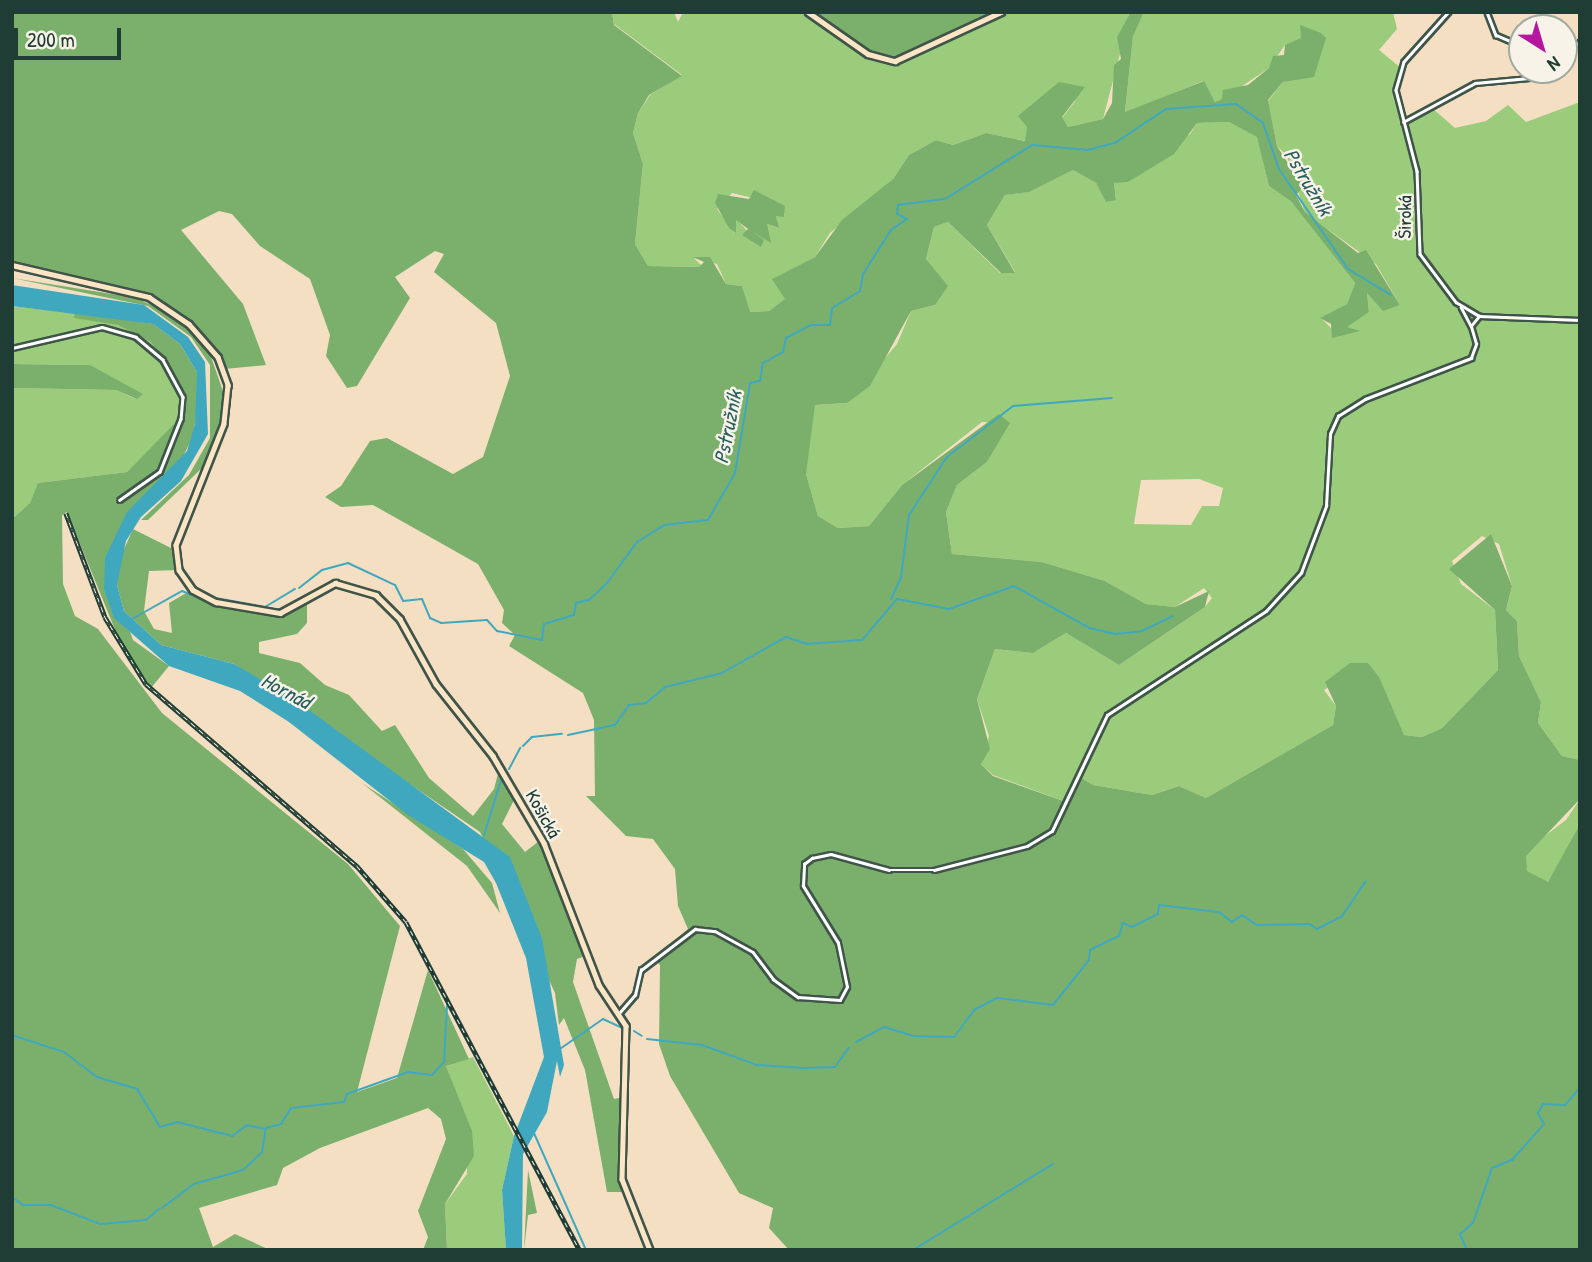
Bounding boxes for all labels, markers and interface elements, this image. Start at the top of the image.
scale bar [18,14,124,58]
north arrow [1508,14,1578,84]
text: 200 m [27,25,75,54]
text: N [1543,51,1566,78]
water label: Pstružník [1278,144,1338,220]
street label: Široká [1393,195,1417,239]
water label: Pstružník [709,388,747,466]
water label: Hornád [257,668,315,714]
street label: Košická [520,786,566,842]

